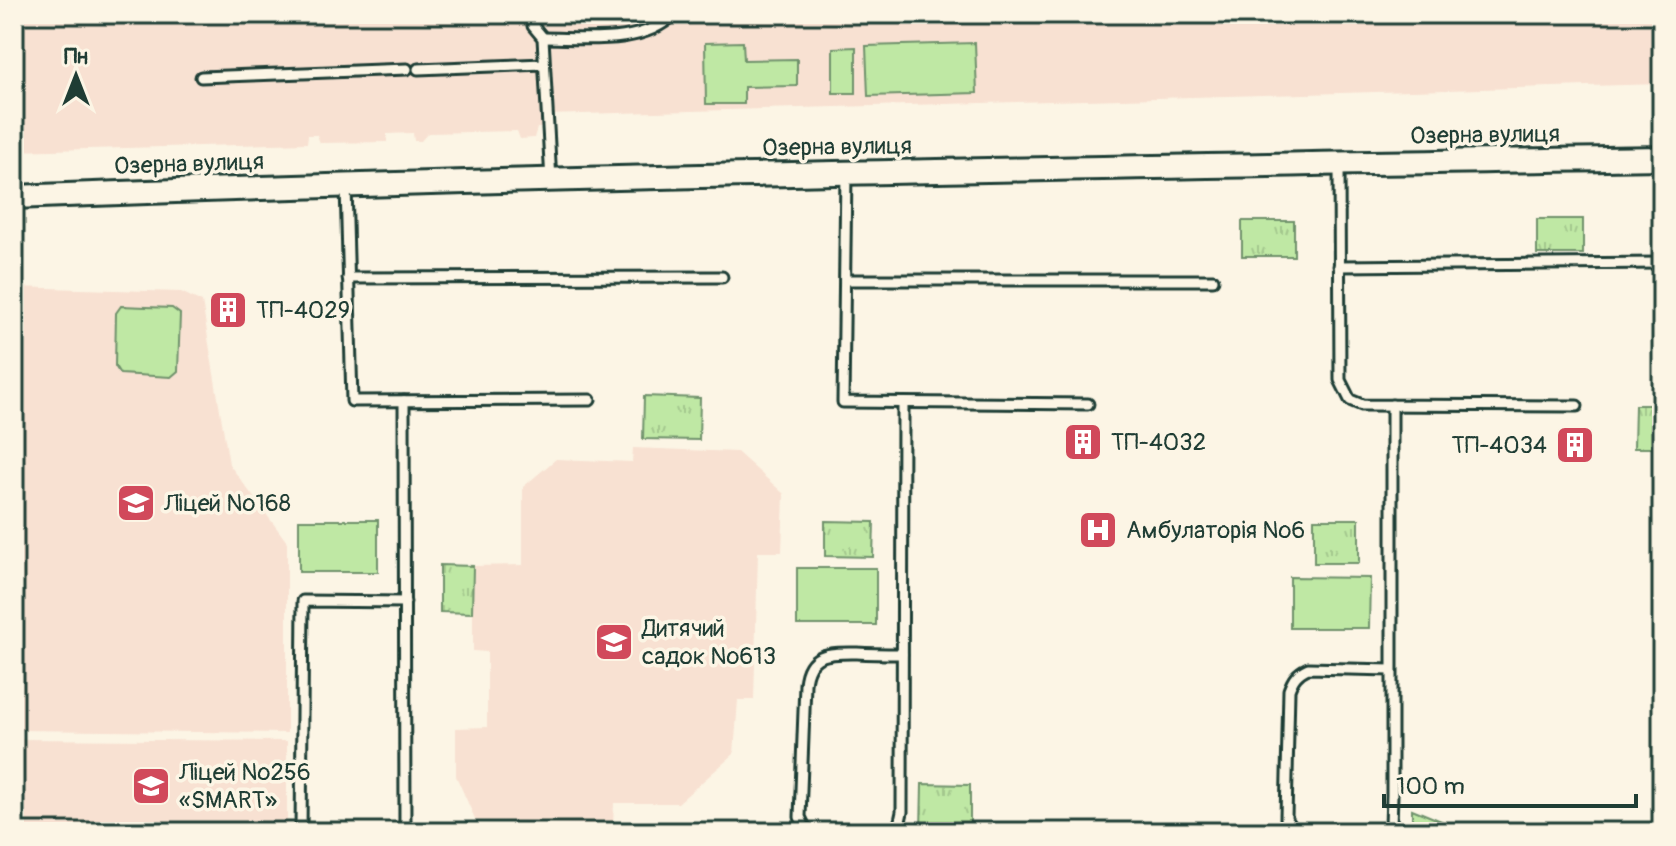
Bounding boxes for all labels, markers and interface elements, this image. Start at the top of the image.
north arrow [36,36,116,116]
text: Пн [64,43,88,71]
street label: Озерна вулиця [1410,119,1560,151]
street label: Озерна вулиця [762,131,912,163]
street label: Озерна вулиця [114,147,264,181]
building icon: ТП-4029 [207,289,249,331]
place label: ТП-4029 [256,296,350,325]
building icon: ТП-4032 [1062,421,1104,463]
building icon: ТП-4034 [1554,424,1596,466]
place label: ТП-4032 [1111,428,1206,457]
place label: ТП-4034 [1451,431,1547,460]
school or university icon: Ліцей №168 [115,482,157,524]
place label: Ліцей №168 [163,489,291,518]
hospital icon: Амбулаторія №6 [1077,509,1119,551]
place label: Амбулаторія №6 [1126,516,1305,545]
place label: Дитячий садок №613 [641,614,776,671]
school or university icon: Дитячий садок №613 [593,621,635,663]
place label: Ліцей №256 «SMART» [178,758,311,815]
scale bar [1384,758,1636,808]
school or university icon: Ліцей №256 «SMART» [130,765,172,807]
text: 100 m [1396,772,1465,801]

